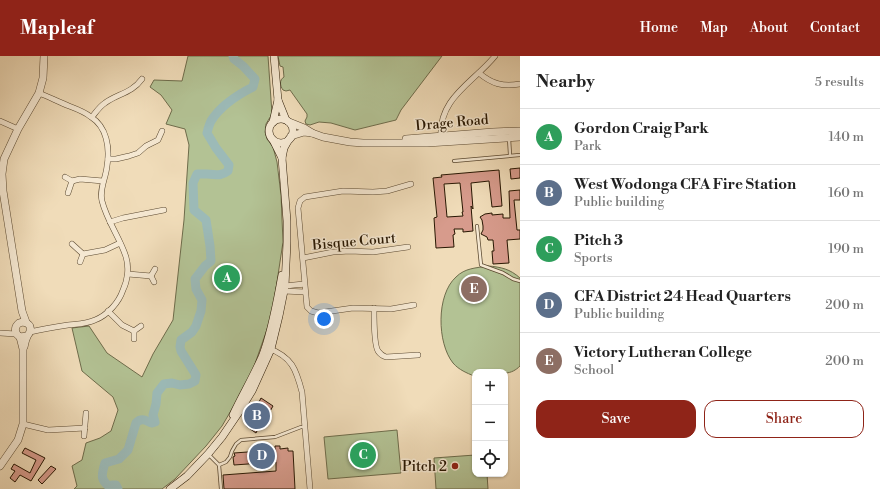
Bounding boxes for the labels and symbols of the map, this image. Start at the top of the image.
street label: Drage Road [415,111,490,135]
street label: Bisque Court [310,229,397,255]
pin: A [214,263,240,293]
pin: E [461,274,487,304]
your location [314,309,334,329]
pin: B [244,401,270,431]
pin: C [350,440,376,470]
pin: D [249,441,275,471]
place label: Pitch 2 [402,458,447,476]
marker: Pitch 2 [450,461,460,471]

